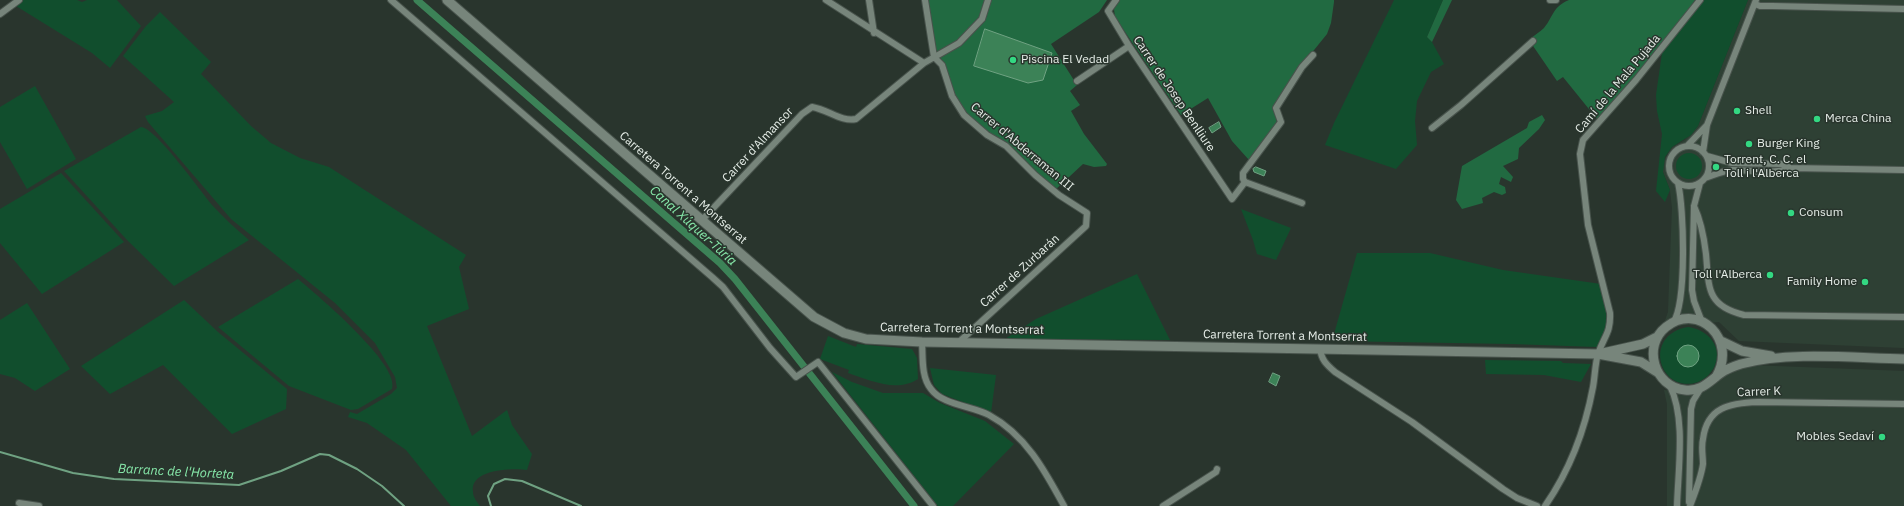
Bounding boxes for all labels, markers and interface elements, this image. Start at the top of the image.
street label: Camí de la Mala Pujada [1572,32,1664,136]
street label: Carrer de Josep Benlliure [1130,33,1218,155]
place label: Piscina El Vedad [1021,53,1109,67]
marker: Piscina El Vedad [1008,55,1018,65]
street label: Carrer d'Abderraman III [968,100,1076,194]
place label: Shell [1745,104,1772,118]
street label: Carrer d'Almansor [720,105,796,185]
marker: Shell [1732,106,1742,116]
place label: Merca China [1825,112,1891,126]
marker: Merca China [1812,114,1822,124]
street label: Carretera Torrent a Montserrat [616,129,750,247]
place label: Burger King [1757,137,1820,151]
marker: Burger King [1744,139,1754,149]
place label: Torrent, C. C. el Toll i l'Alberca [1724,153,1806,181]
marker: Torrent, C. C. el Toll i l'Alberca [1711,162,1721,172]
water label: Canal Xúquer-Túria [646,183,740,269]
place label: Consum [1799,206,1843,220]
marker: Consum [1786,208,1796,218]
street label: Carrer de Zurbarán [977,232,1063,310]
place label: Toll l'Alberca [1693,268,1762,282]
marker: Toll l'Alberca [1765,270,1775,280]
place label: Family Home [1787,275,1857,289]
marker: Family Home [1860,277,1870,287]
street label: Carretera Torrent a Montserrat [880,320,1044,338]
street label: Carretera Torrent a Montserrat [1203,327,1367,345]
street label: Carrer K [1737,384,1781,400]
place label: Mobles Sedaví [1796,430,1874,444]
marker: Mobles Sedaví [1877,432,1887,442]
water label: Barranc de l'Horteta [118,461,234,483]

